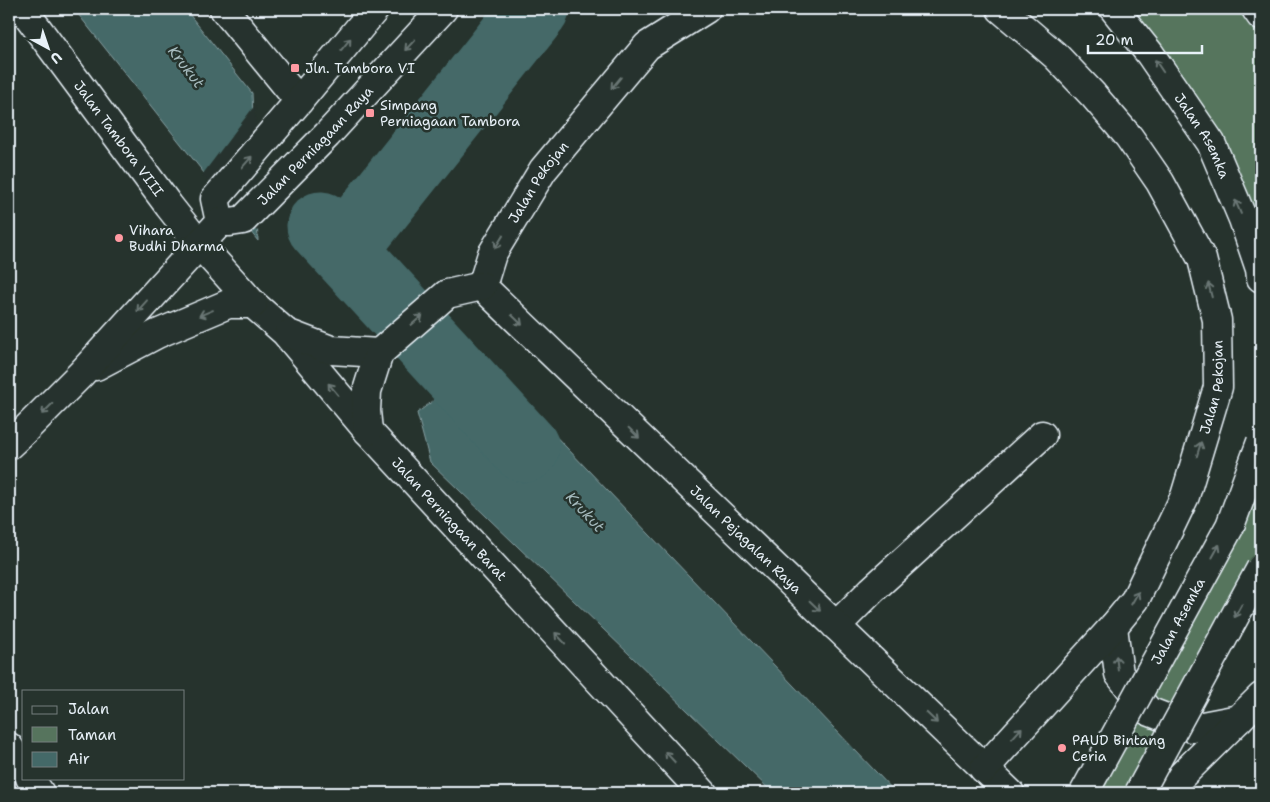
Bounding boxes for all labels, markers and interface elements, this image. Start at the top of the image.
north arrow [22,22,72,72]
scale bar [1088,22,1201,54]
text: 20 m [1095,30,1134,50]
one-way arrow [341,38,352,51]
one-way arrow [404,38,416,51]
water label: Krukut [163,42,209,92]
text: U [47,48,66,68]
place label: Jln. Tambora VI [305,59,415,77]
one-way arrow [1154,59,1164,73]
marker: Jln. Tambora VI [289,62,301,74]
one-way arrow [610,76,621,89]
street label: Jalan Tambora VIII [70,77,168,200]
street label: Jalan Perniagaan Raya [254,82,377,209]
street label: Jalan Asemka [1170,90,1234,181]
place label: Simpang Perniagaan Tambora [380,96,520,130]
marker: Simpang Perniagaan Tambora [364,107,376,119]
street label: Jalan Pekojan [504,137,573,226]
one-way arrow [241,155,252,168]
one-way arrow [1232,200,1242,215]
place label: Vihara Budhi Dharma [129,221,225,255]
marker: Vihara Budhi Dharma [113,232,125,244]
one-way arrow [494,235,504,249]
one-way arrow [1205,283,1214,299]
one-way arrow [137,300,148,313]
one-way arrow [199,308,214,318]
one-way arrow [411,314,424,325]
one-way arrow [511,314,523,326]
street label: Jalan Pekojan [1195,340,1227,436]
one-way arrow [327,383,338,396]
one-way arrow [41,402,53,414]
one-way arrow [628,426,640,439]
one-way arrow [1195,441,1205,457]
street label: Jalan Perniagaan Barat [388,454,511,584]
street label: Jalan Pejagalan Raya [686,482,806,598]
water label: Krukut [561,488,609,537]
one-way arrow [1212,544,1222,559]
street label: Jalan Asemka [1147,574,1209,668]
one-way arrow [1131,591,1141,605]
one-way arrow [808,599,820,611]
one-way arrow [1233,603,1242,618]
one-way arrow [554,632,566,645]
one-way arrow [1112,655,1122,671]
legend [22,690,185,780]
text: Jalan [68,699,109,719]
one-way arrow [925,712,938,724]
text: Taman [68,725,116,745]
one-way arrow [1011,727,1023,739]
place label: PAUD Bintang Ceria [1072,731,1165,765]
marker: PAUD Bintang Ceria [1056,742,1068,754]
text: Air [68,749,90,769]
one-way arrow [664,751,676,764]

